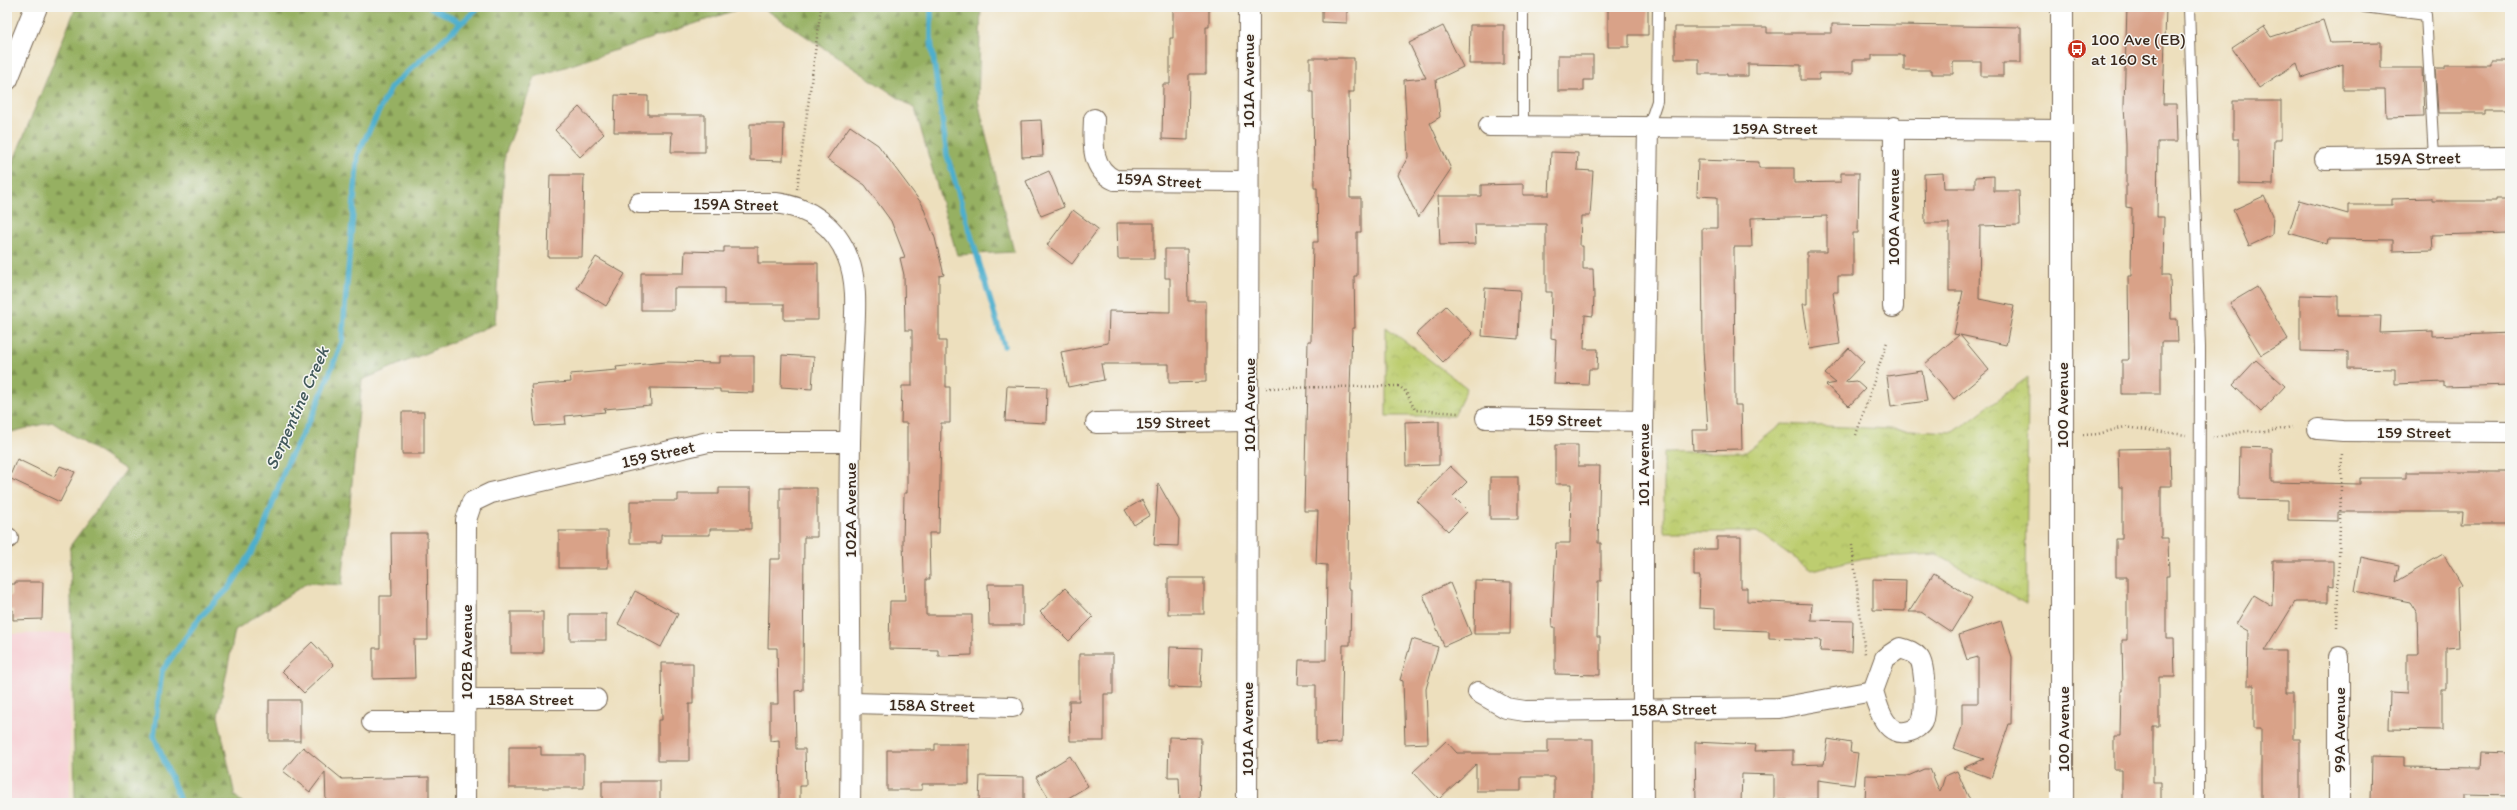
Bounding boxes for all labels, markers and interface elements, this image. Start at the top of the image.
place label: 100 Ave (EB) at 160 St [2091,29,2186,69]
street label: 101A Avenue [1238,34,1258,128]
bus stop icon: 100 Ave (EB) at 160 St [2066,38,2088,60]
street label: 159A Street [1732,118,1818,138]
street label: 159A Street [2375,147,2461,169]
street label: 159A Street [1116,168,1202,192]
street label: 100A Avenue [1883,169,1903,265]
street label: 159A Street [693,193,779,215]
water label: Serpentine Creek [260,342,335,473]
street label: 101A Avenue [1239,358,1259,452]
street label: 100 Avenue [2052,362,2072,448]
street label: 159 Street [1528,409,1602,431]
street label: 159 Street [1136,411,1210,433]
street label: 159 Street [2377,422,2451,442]
street label: 101 Avenue [1633,423,1653,507]
street label: 159 Street [619,436,697,472]
street label: 102A Avenue [840,462,860,558]
street label: 102B Avenue [456,604,476,700]
street label: 101A Avenue [1237,682,1257,776]
street label: 100 Avenue [2053,686,2073,772]
street label: 99A Avenue [2329,687,2349,773]
street label: 158A Street [488,689,574,709]
street label: 158A Street [889,694,975,716]
street label: 158A Street [1631,698,1717,720]

